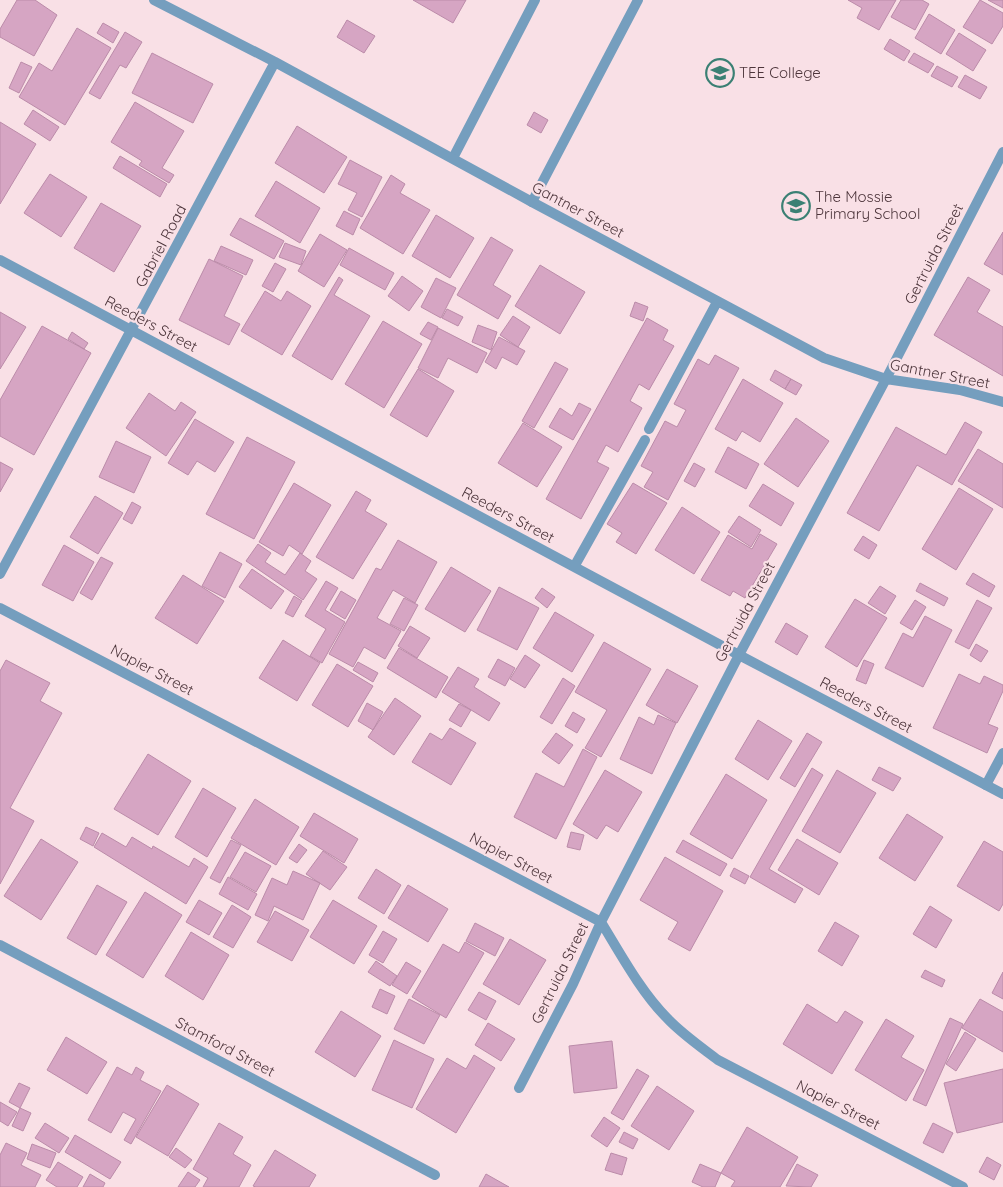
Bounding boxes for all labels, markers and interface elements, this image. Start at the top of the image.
school or university icon: TEE College [705,58,735,88]
place label: TEE College [739,63,821,82]
street label: Gantner Street [529,177,628,242]
place label: The Mossie Primary School [815,187,920,223]
school or university icon: The Mossie Primary School [781,191,811,221]
street label: Gertruida Street [900,200,967,307]
street label: Gabriel Road [131,201,190,290]
street label: Reeders Street [102,291,201,356]
street label: Gantner Street [888,355,992,393]
street label: Reeders Street [459,482,558,547]
street label: Gertruida Street [710,558,779,665]
street label: Napier Street [107,640,197,699]
street label: Reeders Street [817,672,916,737]
street label: Napier Street [466,828,556,887]
street label: Gertruida Street [527,919,592,1027]
street label: Stamford Street [172,1012,278,1081]
street label: Napier Street [793,1075,883,1134]

